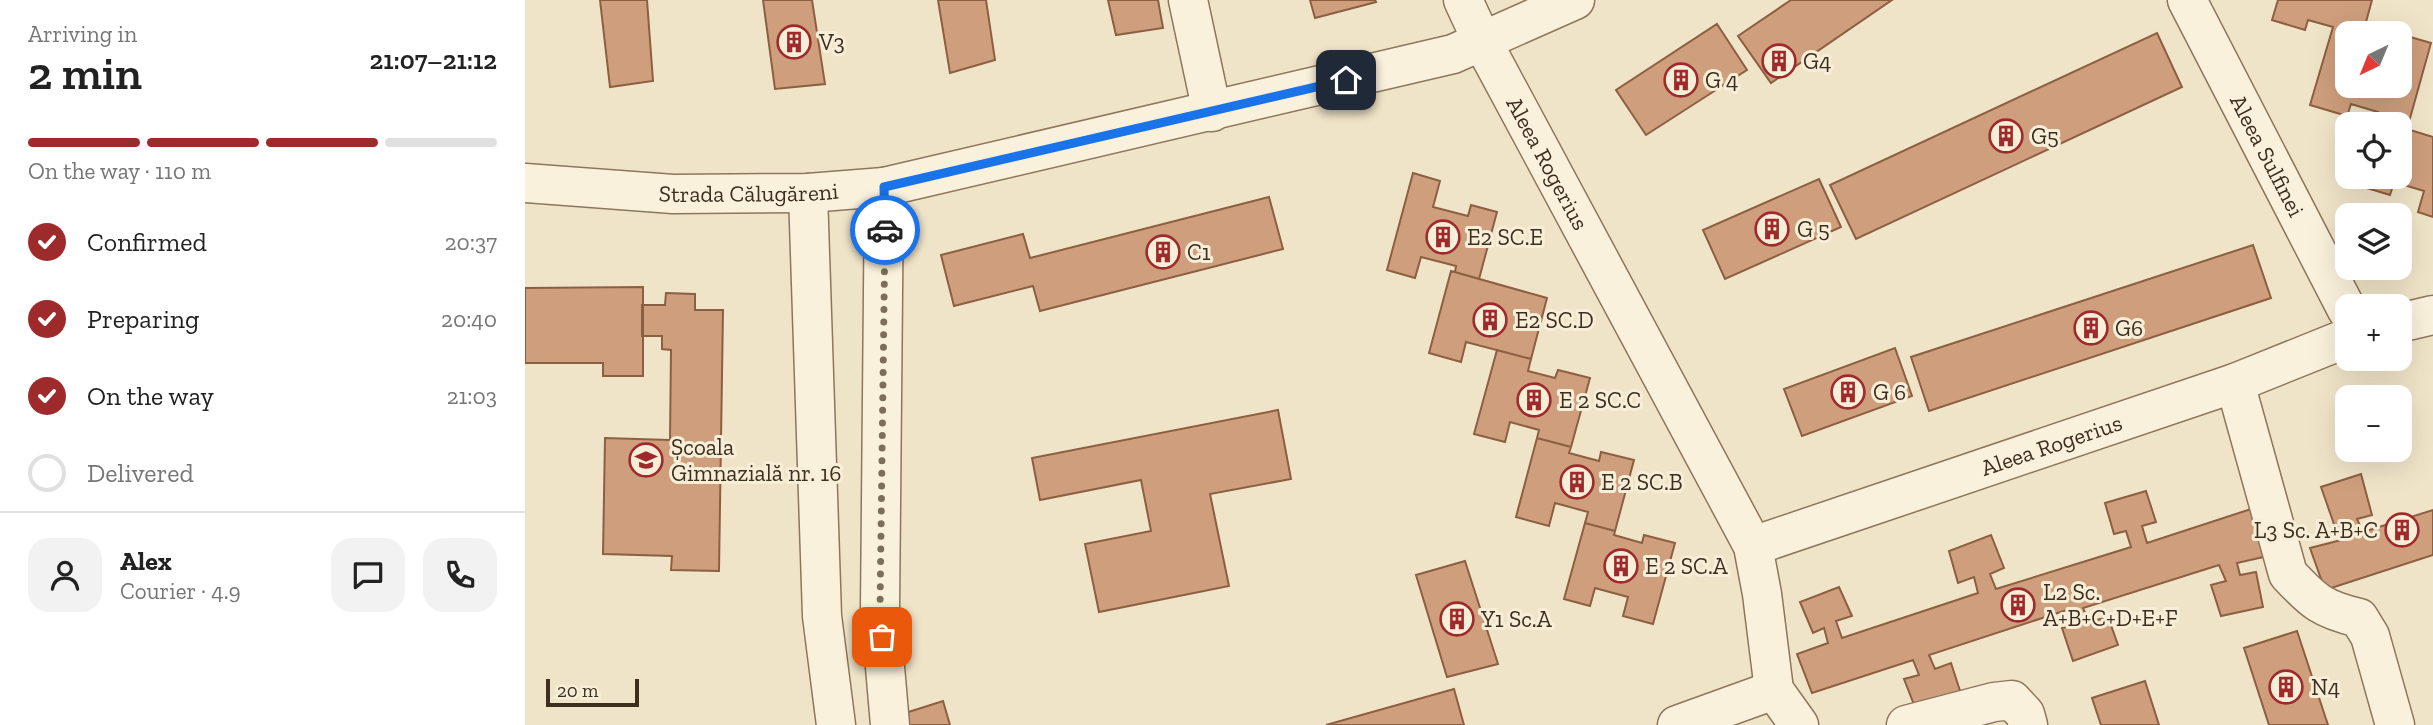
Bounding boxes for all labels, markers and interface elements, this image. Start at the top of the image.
text: Arriving in [28,20,137,48]
north arrow [2335,21,2411,98]
map controls [2335,21,2412,462]
building icon: V3 [775,23,813,61]
place label: V3 [818,28,845,56]
building icon: G4 [1760,42,1798,80]
text: 21:07–21:12 [370,44,497,76]
text: 2 min [28,46,142,101]
place label: G4 [1803,47,1831,75]
pin [1316,50,1376,110]
icon: home [1327,61,1365,99]
building icon: G 4 [1662,61,1700,99]
place label: G 4 [1705,66,1739,94]
street label: Aleea Sulfinei [2224,90,2310,221]
street label: Aleea Rogerius [1500,92,1595,235]
button: locate [2335,112,2412,189]
building icon: G5 [1987,117,2025,155]
place label: G5 [2031,122,2059,150]
text: On the way · 110 m [28,157,211,185]
street label: Strada Călugăreni [658,177,839,208]
courier [850,195,920,265]
button: layers [2335,203,2412,280]
building icon: G 5 [1753,210,1791,248]
icon: car [866,211,904,249]
place label: G 5 [1797,215,1830,243]
building icon: E2 SC.E [1424,218,1462,256]
icon: check [28,223,66,261]
place label: E2 SC.E [1467,223,1543,251]
text: Confirmed [87,226,207,258]
text: 20:37 [445,228,497,256]
building icon: C1 [1144,233,1182,271]
place label: C1 [1187,238,1211,266]
button: + [2335,294,2412,371]
icon: check [28,300,66,338]
building icon: E2 SC.D [1471,301,1509,339]
text: Preparing [87,303,199,335]
text: 20:40 [441,305,497,333]
place label: E2 SC.D [1515,306,1594,334]
building icon: G6 [2072,309,2110,347]
place label: G6 [2115,314,2143,342]
building icon: G 6 [1829,373,1867,411]
icon: check [28,377,66,415]
place label: G 6 [1873,378,1906,406]
text: On the way [87,380,214,412]
building icon: E 2 SC.C [1515,381,1553,419]
text: 21:03 [447,382,497,410]
button: − [2335,385,2412,462]
place label: E 2 SC.C [1559,386,1641,414]
street label: Aleea Rogerius [1977,408,2126,482]
place label: Școala Gimnazială nr. 16 [671,433,841,487]
school or university icon: Școala Gimnazială nr. 16 [627,441,665,479]
text: Delivered [87,457,194,489]
building icon: E 2 SC.B [1558,463,1596,501]
place label: E 2 SC.B [1601,468,1683,496]
building icon: L3 Sc. A+B+C [2383,511,2421,549]
place label: L3 Sc. A+B+C [2254,516,2378,544]
button: person [28,538,102,612]
button: chat [331,538,405,612]
button: phone [423,538,497,612]
text: Alex [120,545,172,577]
building icon: E 2 SC.A [1602,547,1640,585]
place label: E 2 SC.A [1645,552,1729,580]
text: Courier · 4.9 [120,577,241,605]
place label: L2 Sc. A+B+C+D+E+F [2043,578,2178,632]
building icon: L2 Sc. A+B+C+D+E+F [1999,586,2037,624]
building icon: Y1 Sc.A [1438,600,1476,638]
place label: Y1 Sc.A [1480,605,1553,633]
pin [852,607,912,667]
icon: bag [863,618,901,656]
building icon: N4 [2267,668,2305,706]
place label: N4 [2311,673,2340,701]
scale bar [546,676,639,708]
text: 20 m [557,679,598,702]

